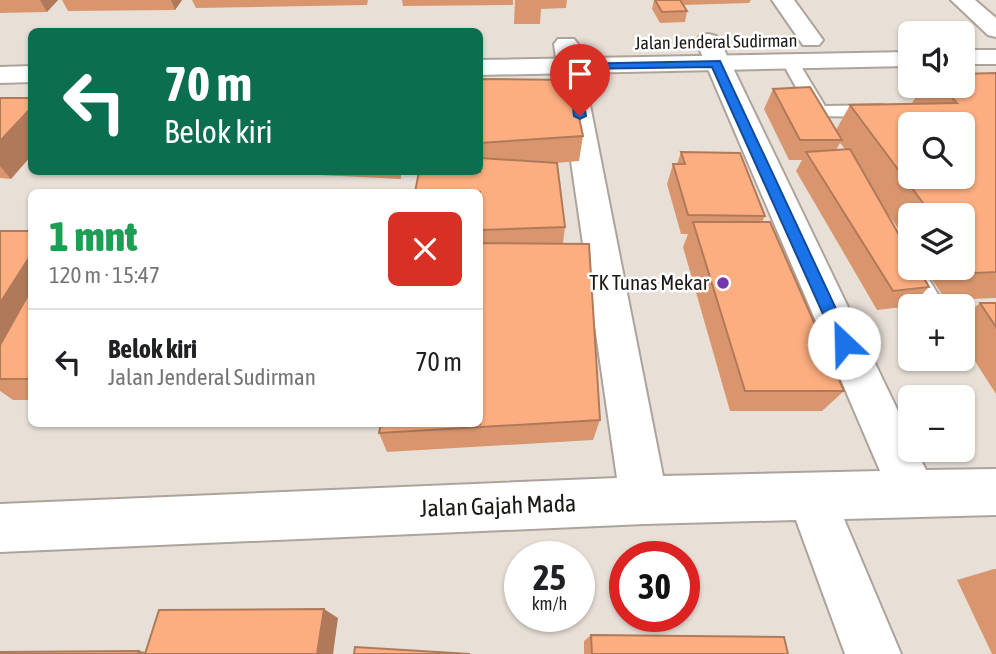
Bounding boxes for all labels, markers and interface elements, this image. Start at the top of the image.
map controls [898,21,975,462]
button: sound [898,21,975,98]
street label: Jalan Jenderal Sudirman [634,30,798,53]
pin [550,44,610,116]
text: 70 m [164,55,252,111]
icon: arrive [561,55,599,93]
icon: left [49,56,140,147]
button: search [898,112,975,189]
text: Belok kiri [164,113,273,150]
button: layers [898,203,975,280]
text: 1 mnt [49,212,137,260]
button: close [388,212,462,286]
text: 120 m · 15:47 [49,262,160,288]
place label: TK Tunas Mekar [589,270,710,294]
marker: TK Tunas Mekar [715,275,731,291]
button: + [898,294,975,371]
position arrow [807,306,881,380]
text: Belok kiri [108,334,197,364]
icon: left [49,343,87,381]
text: 70 m [415,347,462,377]
text: Jalan Jenderal Sudirman [108,364,316,390]
button: − [898,385,975,462]
street label: Jalan Gajah Mada [419,489,577,522]
speed limit sign: 30 [609,541,700,632]
text: 25 [533,557,566,597]
text: km/h [532,593,567,614]

